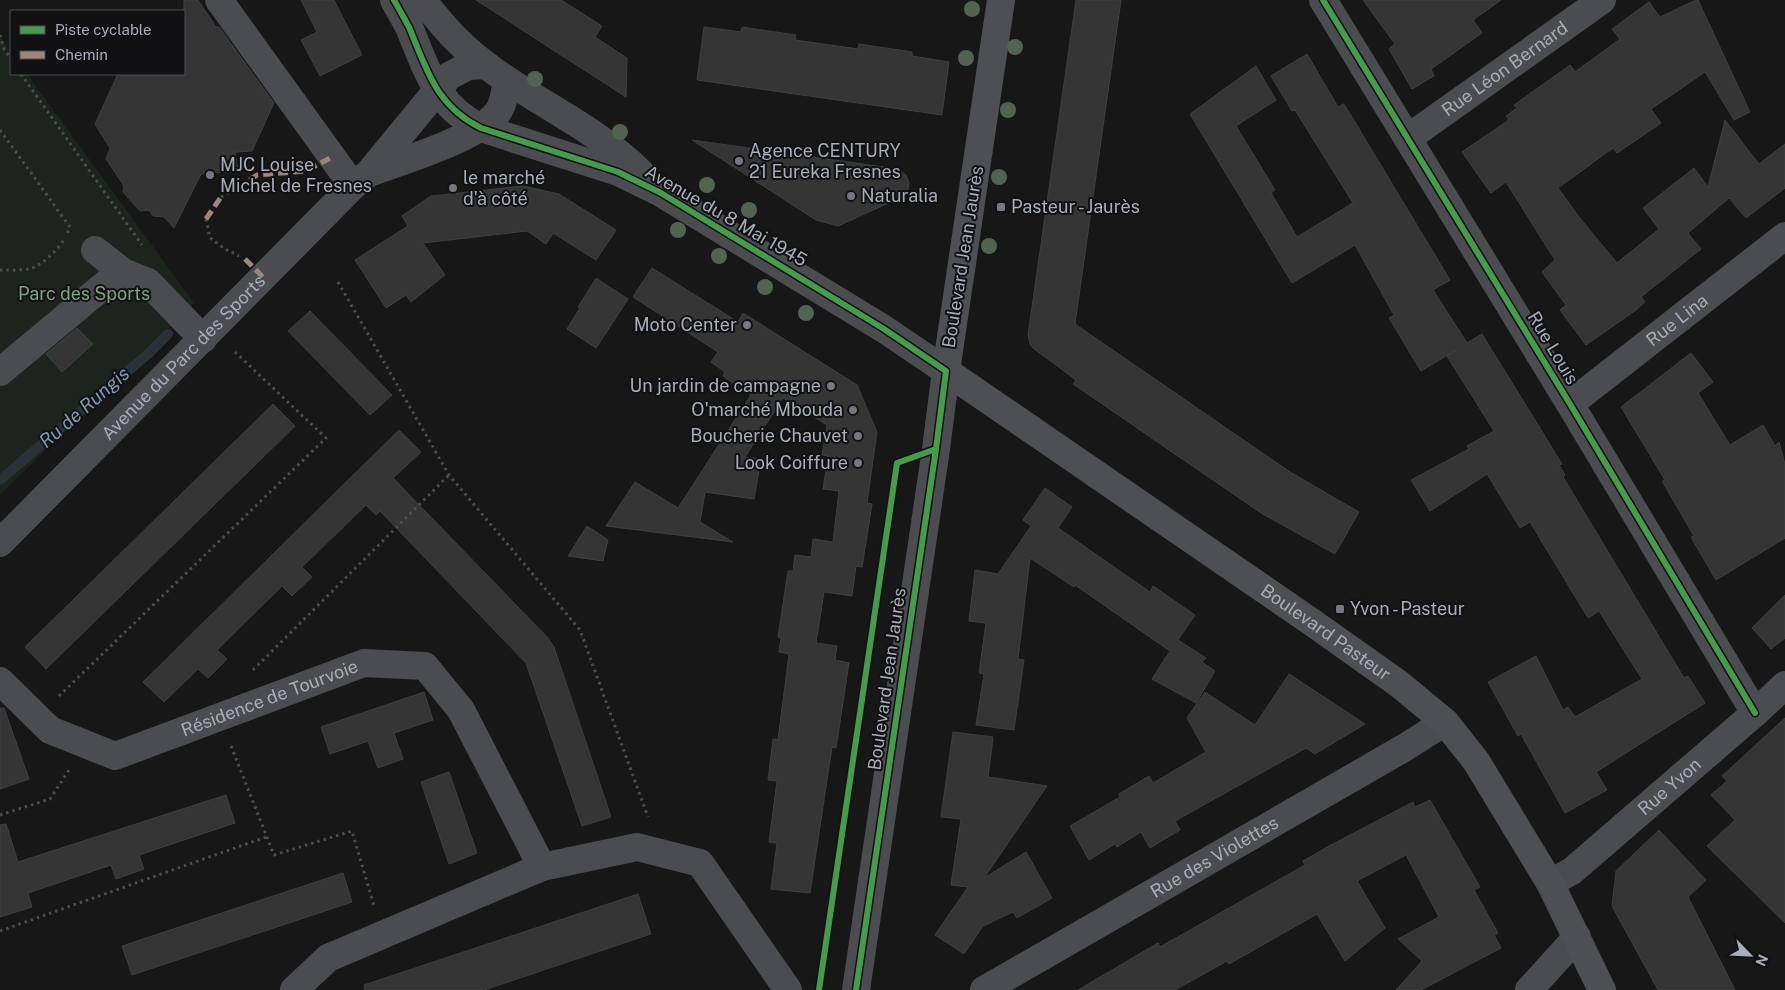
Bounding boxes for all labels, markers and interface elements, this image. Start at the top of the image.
legend [10,10,185,75]
street label: Rue Léon Bernard [1438,17,1572,121]
text: Piste cyclable [55,21,152,38]
text: Chemin [55,46,108,63]
place label: Agence CENTURY 21 Eureka Fresnes [749,140,901,182]
place label: MJC Louise Michel de Fresnes [220,154,372,196]
marker: Agence CENTURY 21 Eureka Fresnes [733,155,745,167]
street label: Avenue du 8 Mai 1945 [642,161,811,270]
street label: Boulevard Jean Jaurès [938,164,987,349]
place label: le marché d'à côté [463,167,545,209]
marker: MJC Louise Michel de Fresnes [204,169,216,181]
marker: le marché d'à côté [447,182,459,194]
place label: Naturalia [861,185,938,206]
marker: Naturalia [845,190,857,202]
place label: Pasteur - Jaurès [1011,196,1140,217]
marker: Pasteur - Jaurès [995,201,1007,213]
street label: Avenue du Parc des Sports [97,270,269,444]
park label: Parc des Sports [18,283,150,304]
street label: Rue Lina [1642,289,1712,350]
street label: Rue Louis [1524,308,1583,388]
place label: Moto Center [634,314,737,335]
marker: Moto Center [741,319,753,331]
water label: Ru de Rungis [35,362,133,452]
place label: Un jardin de campagne [630,375,821,396]
marker: Un jardin de campagne [825,380,837,392]
place label: O'marché Mbouda [691,399,843,420]
marker: O'marché Mbouda [847,404,859,416]
place label: Boucherie Chauvet [690,425,848,446]
marker: Boucherie Chauvet [852,430,864,442]
place label: Look Coiffure [735,452,848,473]
marker: Look Coiffure [852,457,864,469]
street label: Boulevard Pasteur [1257,579,1395,685]
street label: Boulevard Jean Jaurès [863,586,910,772]
place label: Yvon - Pasteur [1350,598,1465,619]
marker: Yvon - Pasteur [1334,603,1346,615]
street label: Résidence de Tourvoie [178,655,361,740]
street label: Rue Yvon [1633,753,1705,819]
street label: Rue des Violettes [1146,812,1282,902]
north arrow [1725,930,1775,980]
text: N [1752,952,1771,969]

